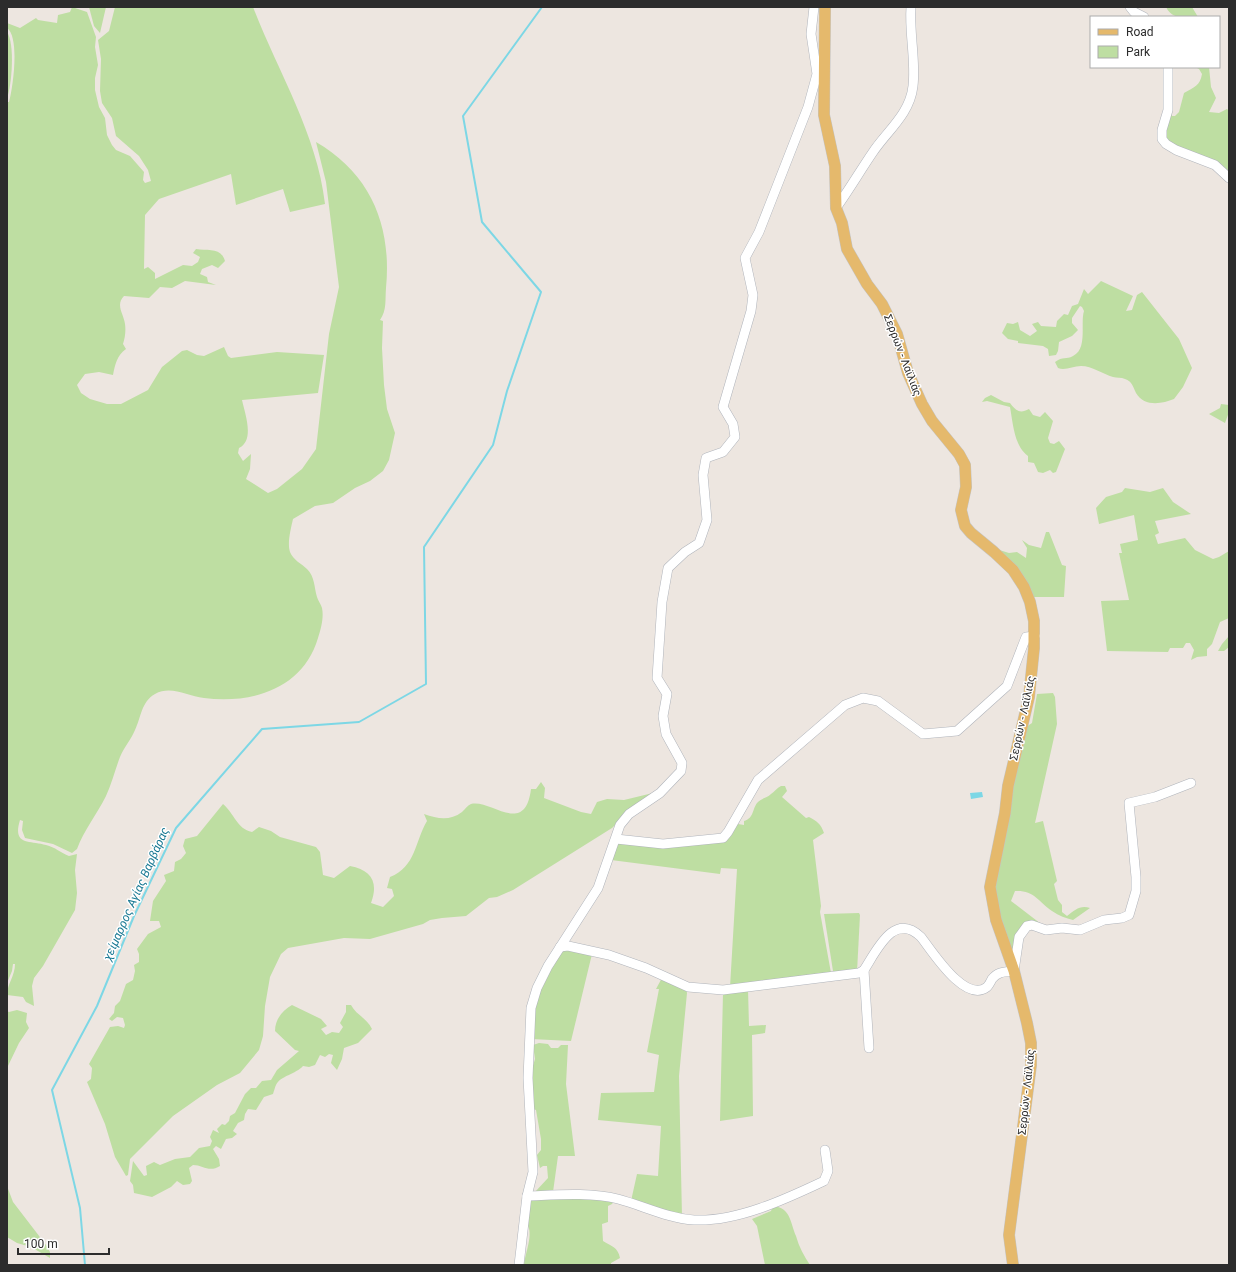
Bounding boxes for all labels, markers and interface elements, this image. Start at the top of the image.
legend [1090,16,1220,68]
text: Road [1126,25,1154,39]
text: Park [1126,45,1151,59]
street label: Σερρών - Λαϊλιάς [881,313,924,398]
street label: Σερρών - Λαϊλιάς [1007,674,1038,762]
water label: χείμαρρος Αγίας Βαρβάρας [100,825,172,964]
street label: Σερρών - Λαϊλιάς [1016,1048,1037,1136]
scale bar [18,1230,109,1256]
text: 100 m [24,1237,58,1251]

